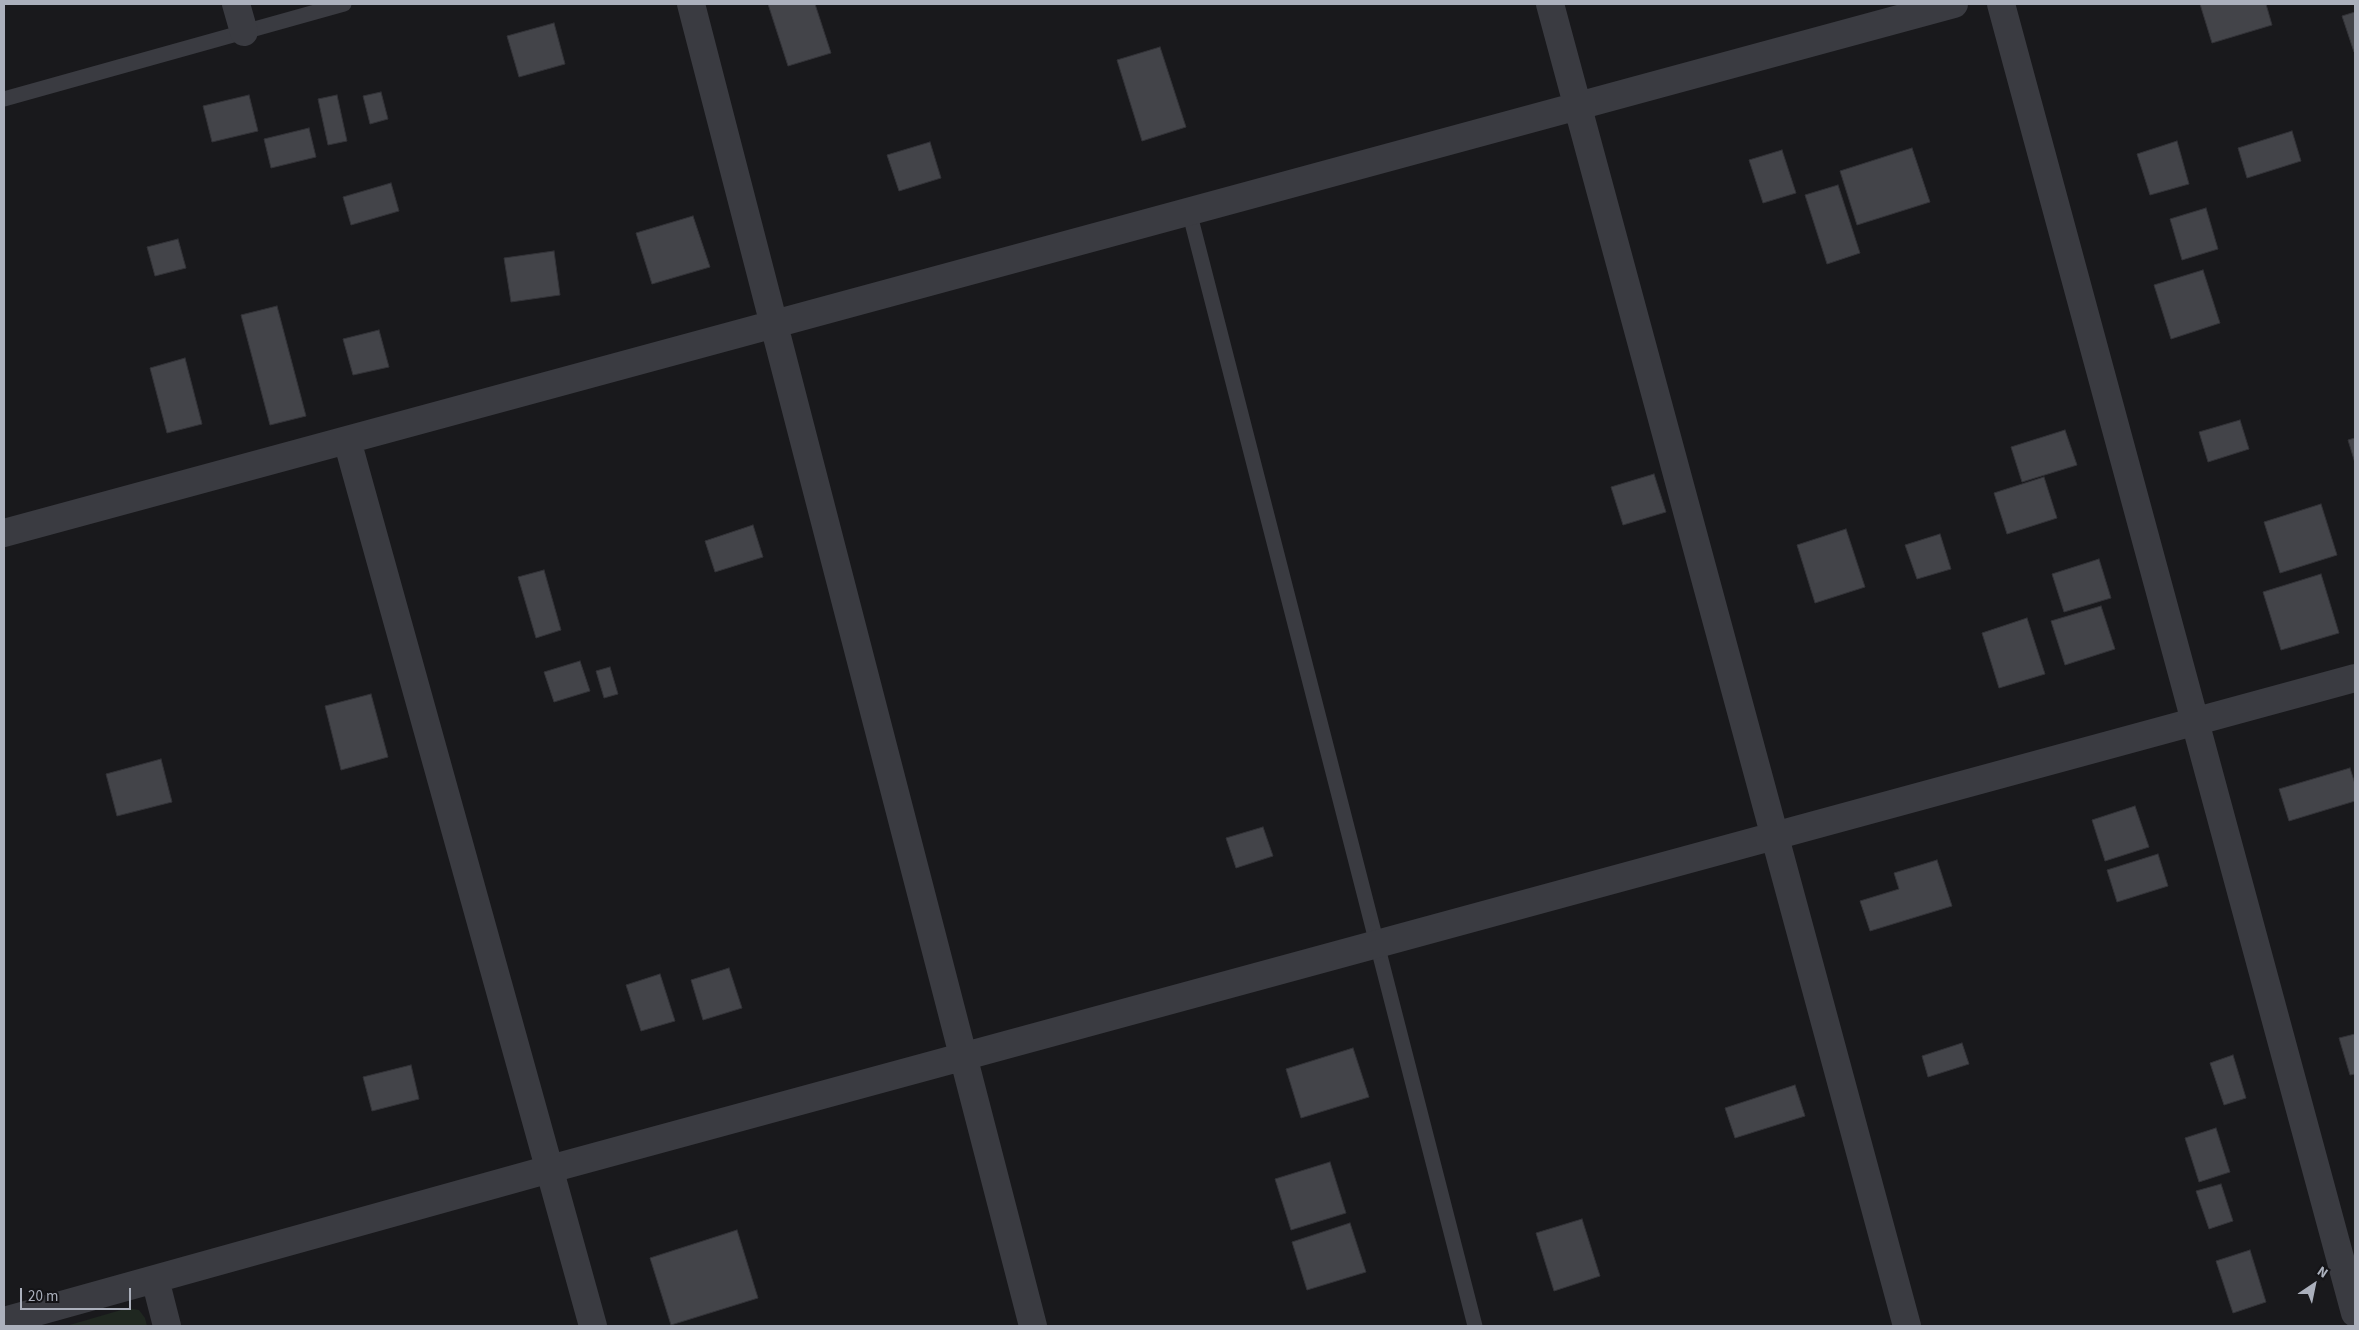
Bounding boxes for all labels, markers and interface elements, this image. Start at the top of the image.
north arrow [2289,1260,2339,1310]
text: N [2313,1262,2332,1283]
scale bar [22,1278,134,1310]
text: 20 m [28,1286,58,1307]

